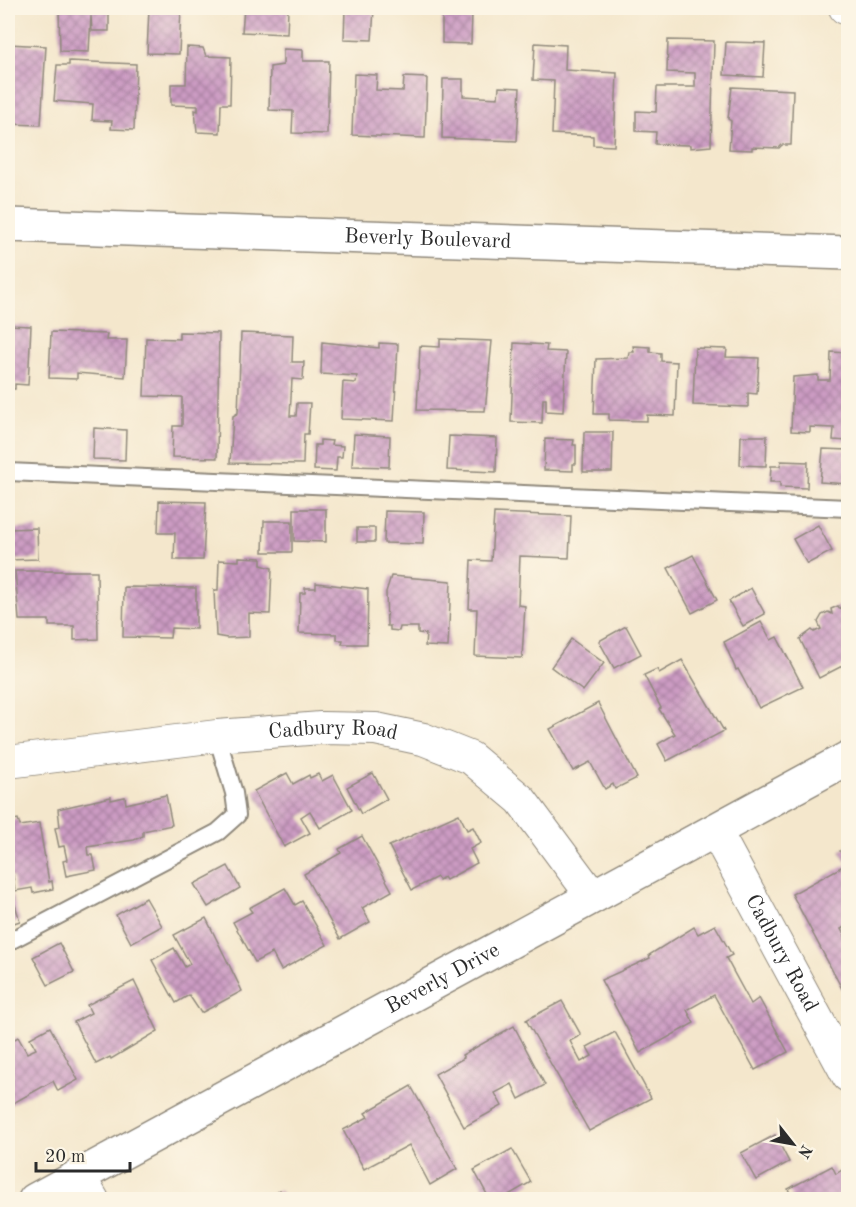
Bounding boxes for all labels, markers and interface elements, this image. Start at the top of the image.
street label: Beverly Boulevard [344,226,512,252]
street label: Cadbury Road [267,717,400,744]
street label: Cadbury Road [741,891,822,1015]
street label: Beverly Drive [382,939,503,1018]
north arrow [763,1114,823,1174]
scale bar [36,1135,130,1173]
text: N [794,1141,814,1161]
text: 20 m [45,1148,85,1166]

